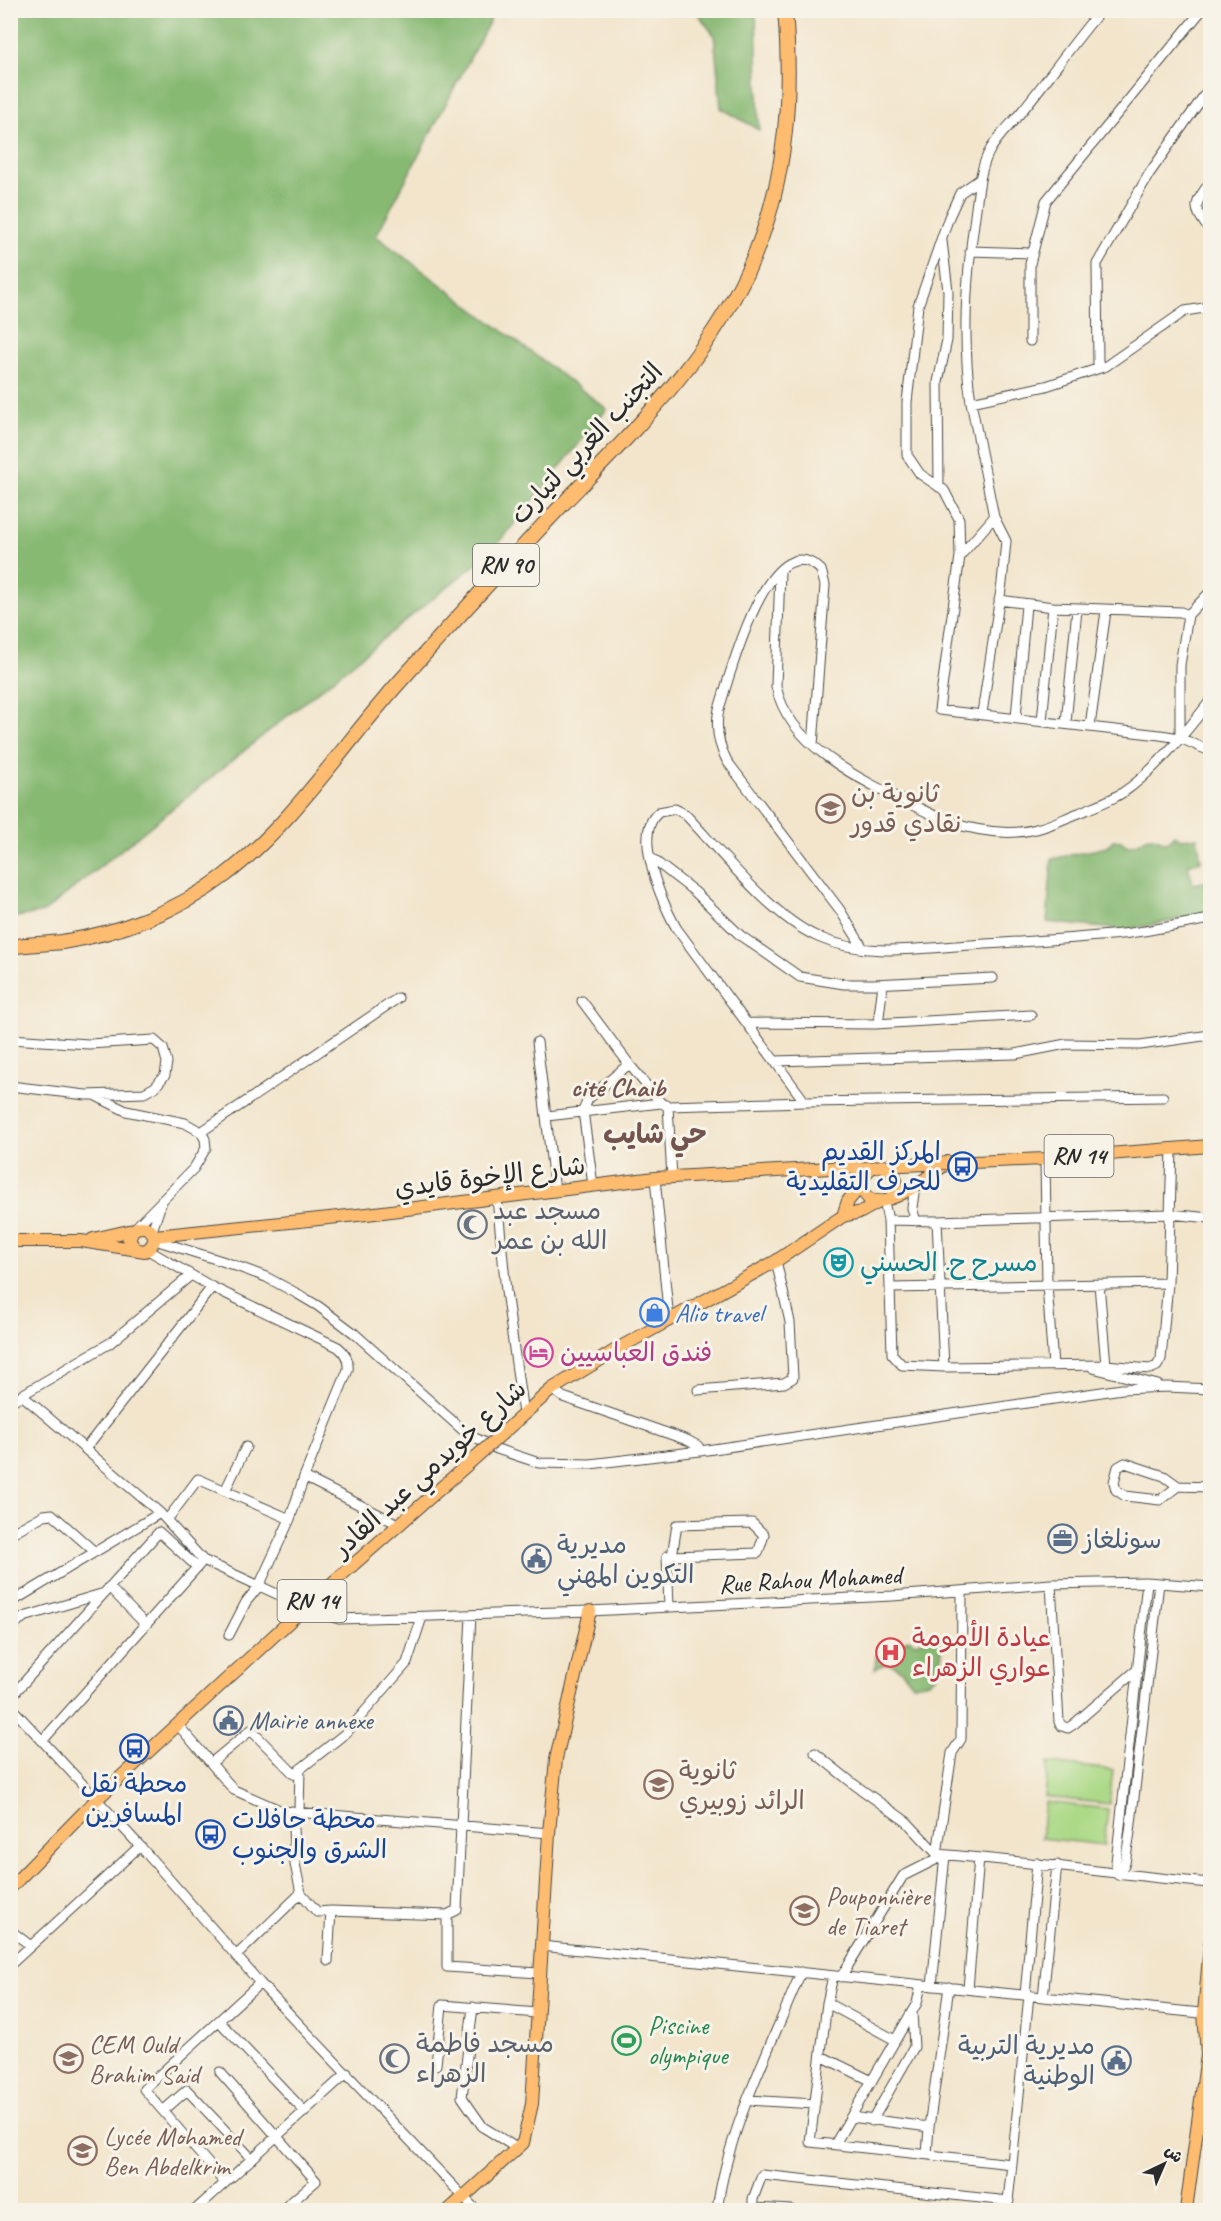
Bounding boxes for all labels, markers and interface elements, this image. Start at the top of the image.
street label: التجنب الغربي لتيارت [503,355,674,535]
road number: RN 90 [473,544,539,586]
place label: ثانوية بن نقادي قدور [849,777,961,842]
school or university icon: ثانوية بن نقادي قدور [814,792,846,824]
district label: cité Chaib [571,1070,667,1104]
district label: حي شايب [603,1117,707,1158]
place label: المركز القديم للحرف التقليدية [786,1135,941,1198]
road number: RN 14 [1044,1135,1114,1177]
street label: شارع الإخوة قايدي [393,1148,588,1207]
bus stop icon: المركز القديم للحرف التقليدية [946,1150,978,1182]
place label: مسجد عبد الله بن عمر [491,1194,607,1257]
mosque icon: مسجد عبد الله بن عمر [456,1209,488,1241]
theatre icon: مسرح ح. الحسني [823,1246,855,1278]
place label: مسرح ح. الحسني [860,1246,1038,1285]
shop icon: Alio travel [638,1297,670,1329]
place label: Alio travel [675,1297,767,1330]
hotel icon: فندق العباسيين [523,1336,555,1368]
place label: فندق العباسيين [560,1336,712,1369]
street label: شارع خويدمي عبد القادر [324,1373,537,1570]
office icon: سونلغاز [1046,1523,1078,1555]
place label: سونلغاز [1081,1523,1162,1556]
place label: مديرية التكوين المهني [557,1528,695,1597]
public building icon: مديرية التكوين المهني [520,1543,552,1575]
street label: Rue Rahou Mohamed [718,1558,906,1601]
road number: RN 14 [278,1580,346,1622]
place label: عيادة الأمومة عواري الزهراء [912,1619,1052,1686]
hospital icon: عيادة الأمومة عواري الزهراء [875,1636,907,1668]
public building icon: Mairie annexe [212,1704,244,1736]
place label: Mairie annexe [249,1704,375,1737]
bus stop icon: محطة نقل المسافرين [118,1733,150,1765]
place label: ثانوية الرائد زوبيري [679,1754,805,1819]
place label: محطة نقل المسافرين [81,1767,187,1830]
school or university icon: ثانوية الرائد زوبيري [642,1769,674,1801]
place label: محطة حافلات الشرق والجنوب [232,1803,387,1866]
bus stop icon: محطة حافلات الشرق والجنوب [195,1818,227,1850]
place label: Pouponnière de Tiaret [826,1880,932,1943]
school or university icon: Pouponnière de Tiaret [789,1895,821,1927]
place label: Piscine olympique [648,2009,730,2072]
sports icon: Piscine olympique [611,2024,643,2056]
place label: مسجد فاطمة الزهراء [416,2027,554,2090]
place label: CEM Ould Brahim Said [89,2028,203,2091]
place label: مديرية التربية الوطنية [958,2029,1095,2092]
mosque icon: مسجد فاطمة الزهراء [379,2042,411,2074]
school or university icon: CEM Ould Brahim Said [52,2043,84,2075]
public building icon: مديرية التربية الوطنية [1100,2044,1132,2076]
place label: Lycée Mohamed Ben Abdelkrim [104,2120,245,2183]
north arrow [1134,2134,1194,2194]
school or university icon: Lycée Mohamed Ben Abdelkrim [67,2135,99,2167]
text: ش [1160,2141,1187,2167]

